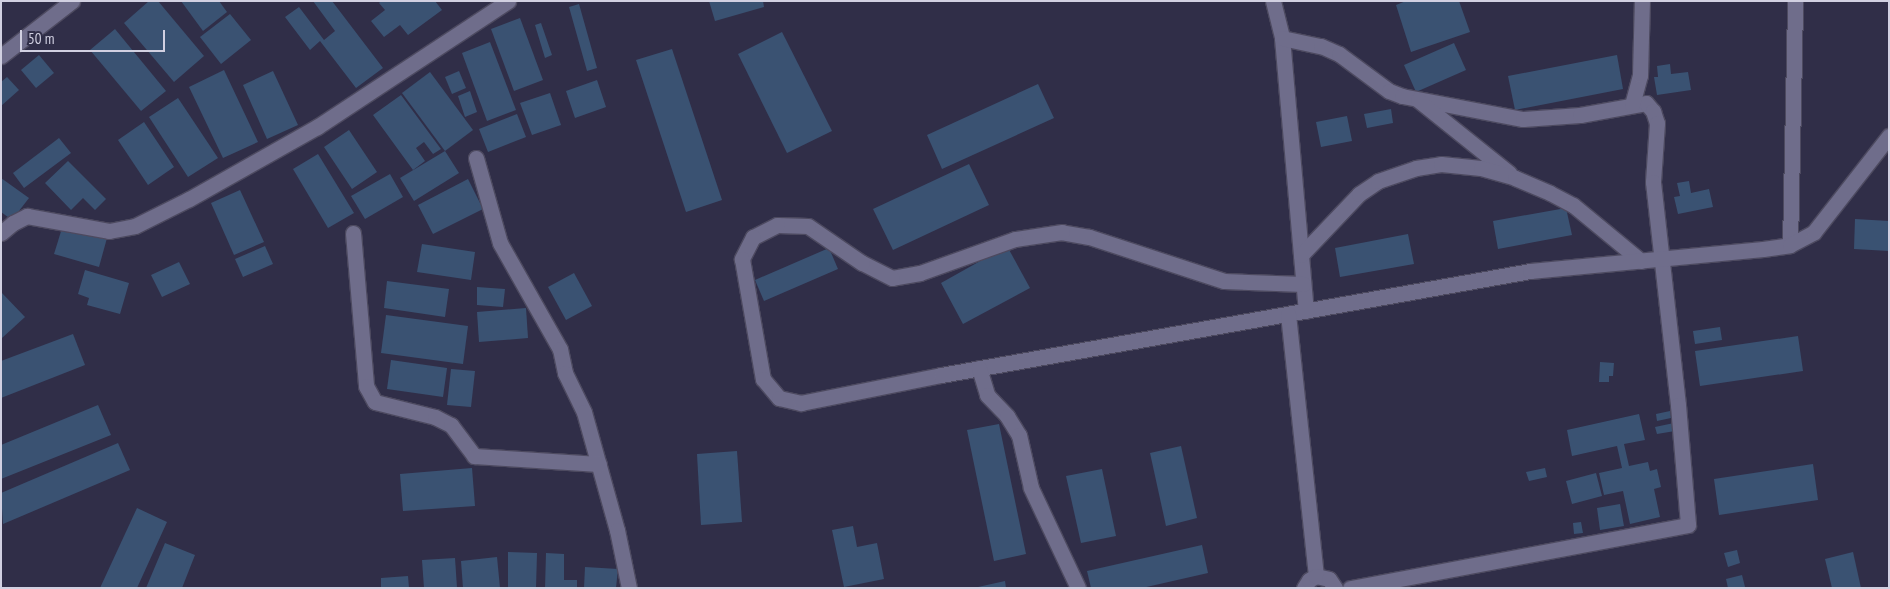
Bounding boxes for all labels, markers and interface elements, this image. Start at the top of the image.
scale bar [22,20,168,52]
text: 50 m [28,29,54,48]

